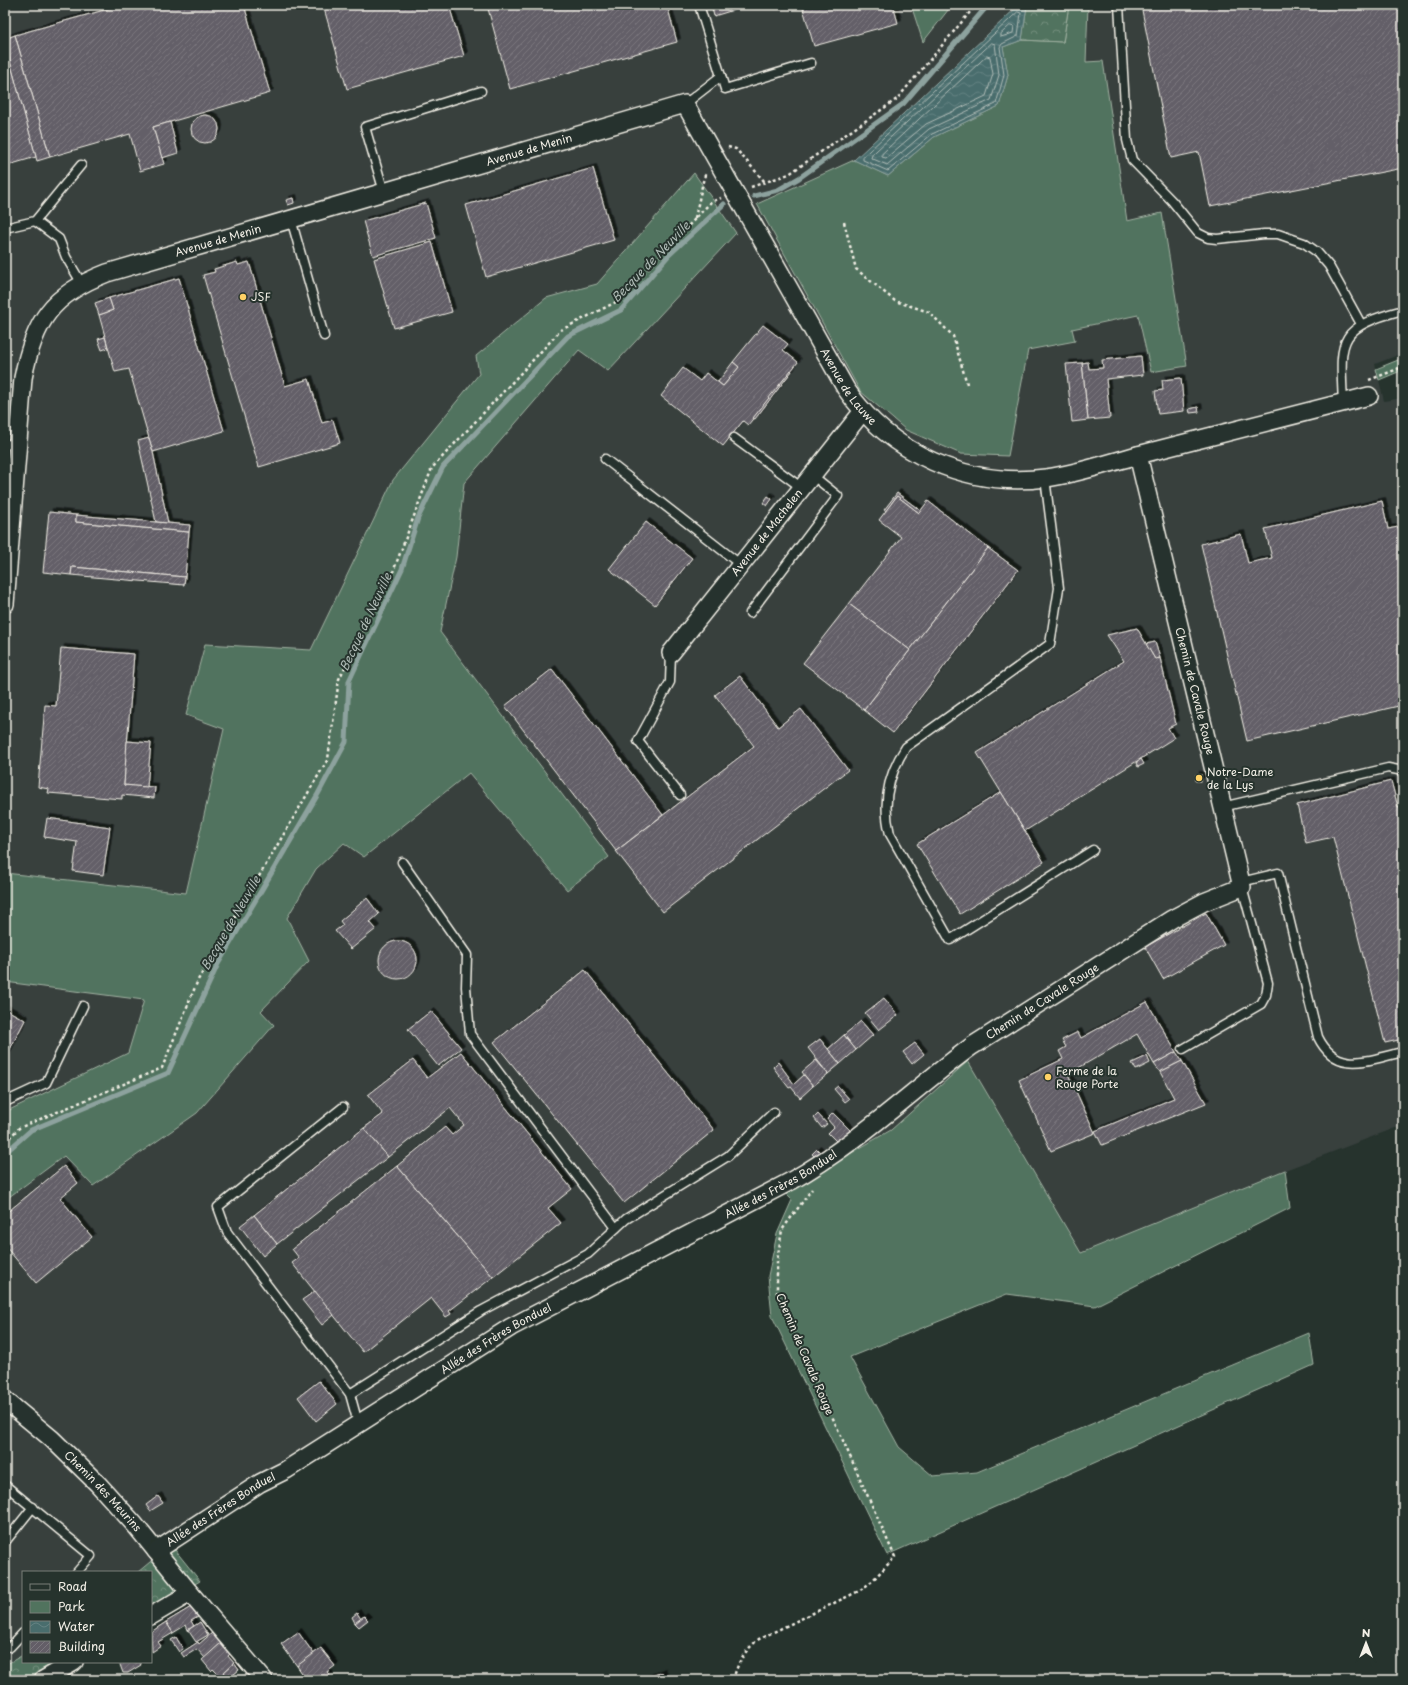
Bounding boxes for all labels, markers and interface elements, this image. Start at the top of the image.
street label: Avenue de Menin [484,128,574,170]
water label: Becque de Neuville [607,217,694,306]
street label: Avenue de Menin [173,219,263,261]
place label: JSF [251,288,271,305]
marker: JSF [238,292,248,302]
street label: Avenue de Lauwe [816,345,881,428]
street label: Avenue de Machelen [726,485,806,579]
water label: Becque de Neuville [335,569,396,673]
street label: Chemin de Cavale Rouge [1171,625,1220,757]
place label: Notre-Dame de la Lys [1207,763,1274,793]
marker: Notre-Dame de la Lys [1194,773,1204,783]
water label: Becque de Neuville [196,872,265,973]
street label: Chemin de Cavale Rouge [982,959,1102,1043]
place label: Ferme de la Rouge Porte [1056,1062,1119,1092]
marker: Ferme de la Rouge Porte [1043,1072,1053,1082]
street label: Allée des Frères Bonduel [721,1145,840,1222]
street label: Chemin de Cavale Rouge [772,1290,839,1418]
street label: Allée des Frères Bonduel [437,1298,554,1378]
street label: Chemin des Meurins [61,1447,146,1535]
street label: Allée des Frères Bonduel [162,1468,278,1550]
legend [22,1571,152,1663]
text: Road [58,1577,87,1595]
text: Park [58,1597,85,1615]
text: Water [58,1617,95,1635]
north arrow [1346,1623,1386,1663]
text: N [1362,1624,1371,1641]
text: Building [58,1637,105,1655]

